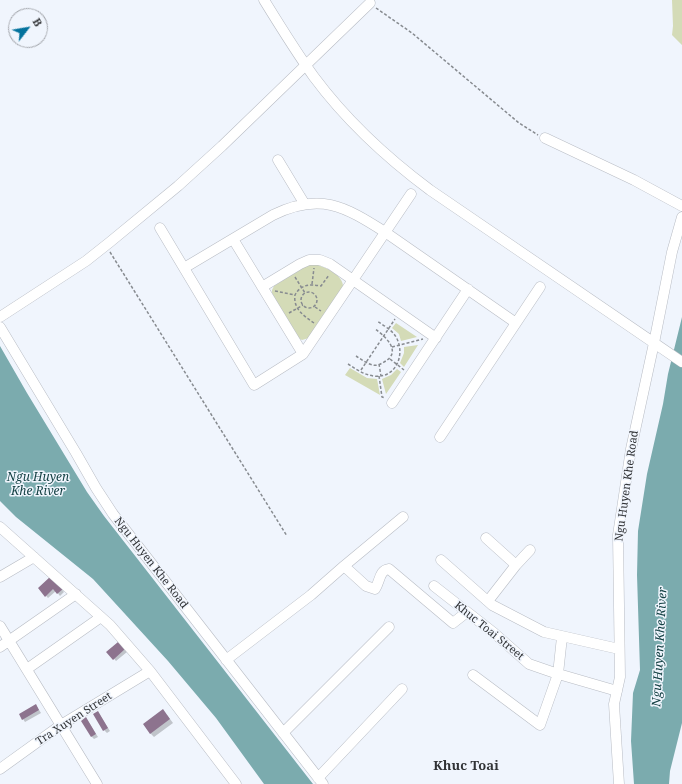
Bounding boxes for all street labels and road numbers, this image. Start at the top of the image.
street label: Ngu Huyen Khe Road [613,430,641,542]
street label: Ngu Huyen Khe Road [111,515,191,611]
street label: Khuc Toai Street [452,599,526,663]
street label: Tra Xuyen Street [34,690,114,748]

